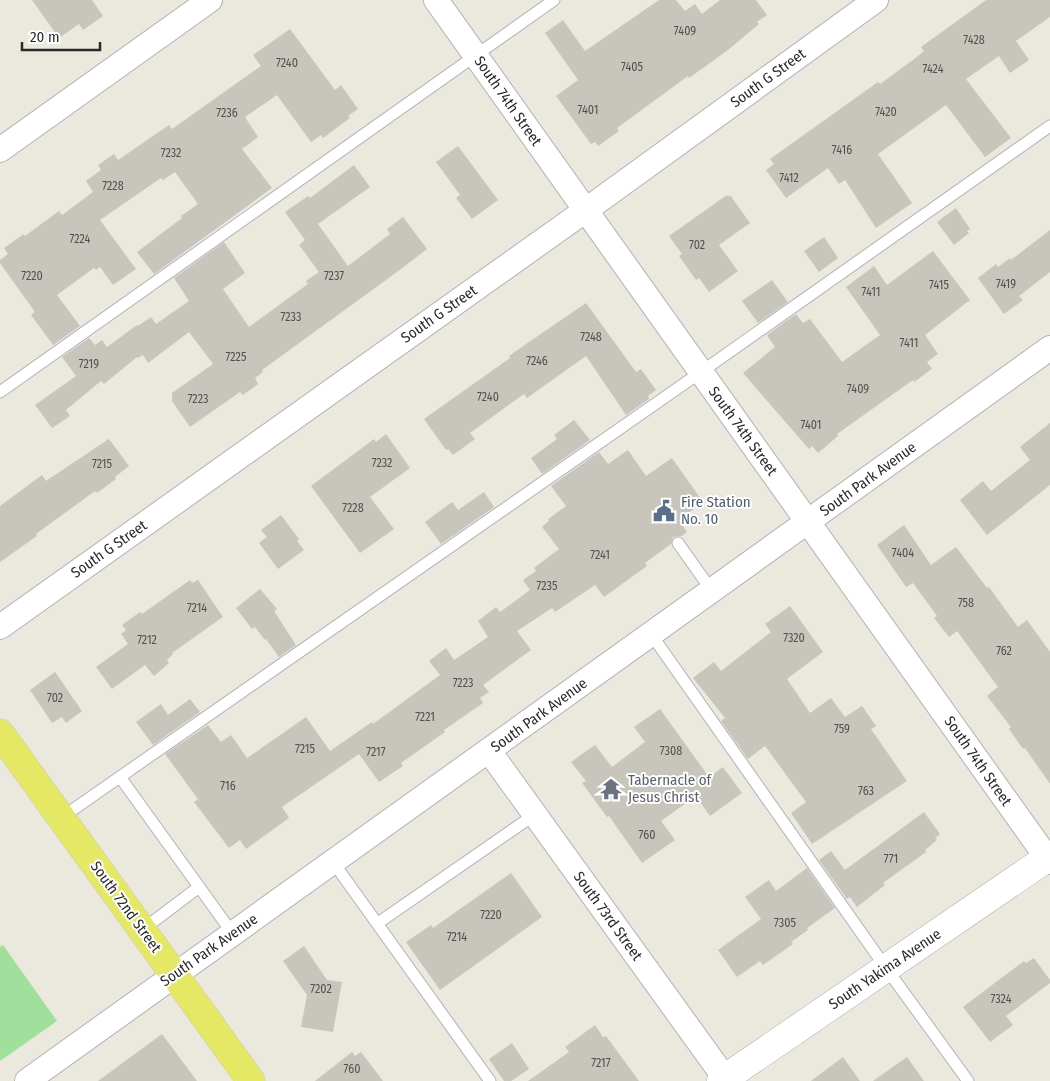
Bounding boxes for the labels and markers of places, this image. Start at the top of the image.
place label: Fire Station No. 10 [681,493,751,528]
public building icon: Fire Station No. 10 [651,498,677,524]
place label: Tabernacle of Jesus Christ [628,771,713,806]
temple icon: Tabernacle of Jesus Christ [598,776,624,802]

